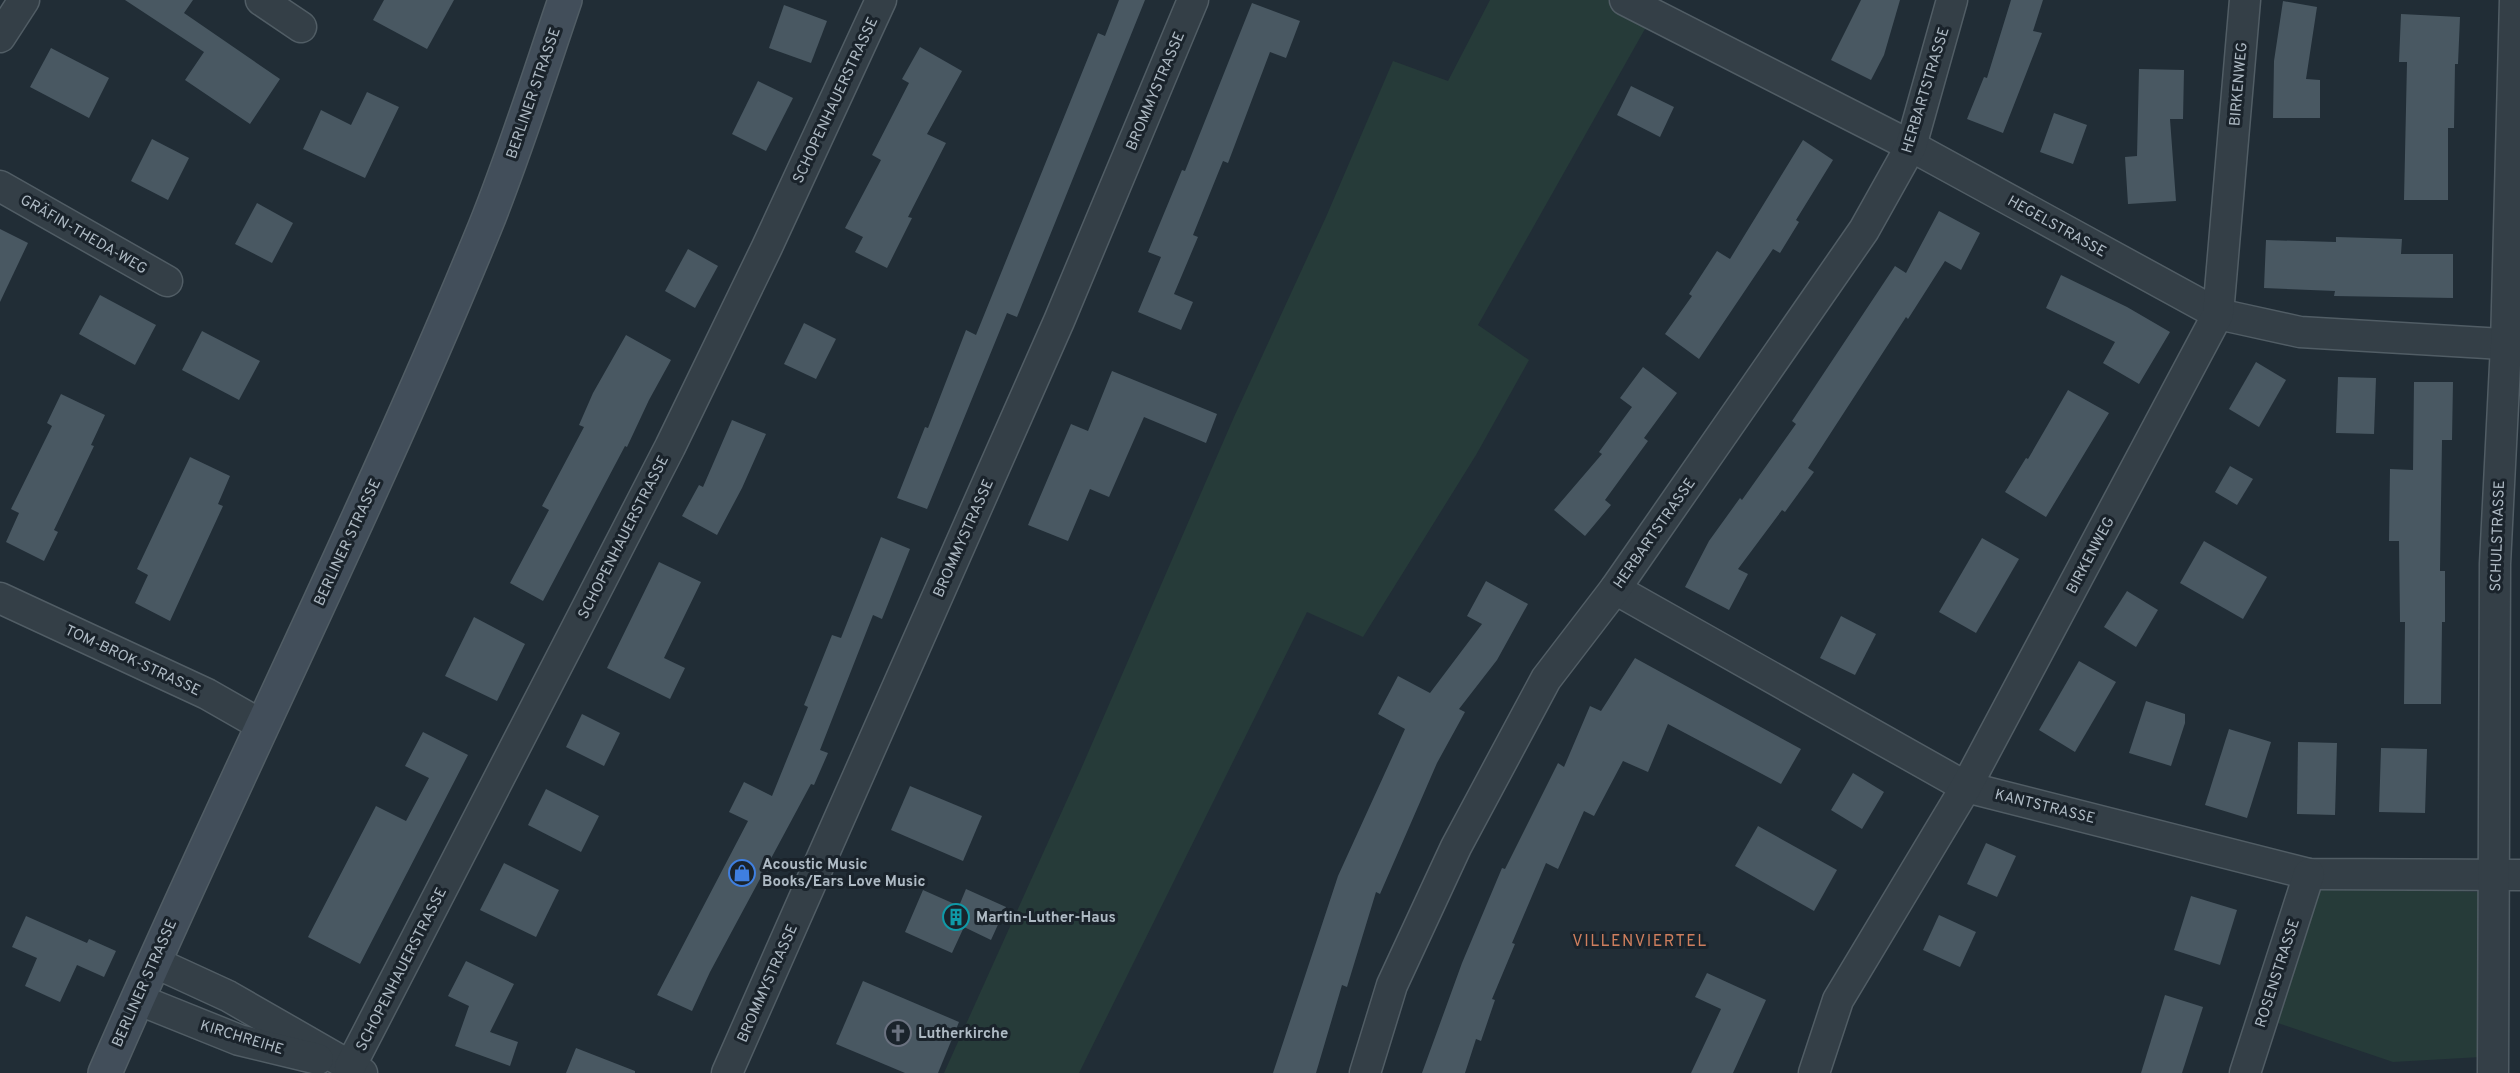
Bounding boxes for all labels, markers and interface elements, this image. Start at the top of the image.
street label: SCHOPENHAUERSTRASSE [789,14,883,187]
street label: BERLINER STRASSE [503,25,566,162]
street label: HERBARTSTRASSE [1898,25,1955,156]
street label: BROMMYSTRASSE [1123,29,1190,154]
street label: BIRKENWEG [2226,41,2253,127]
street label: GRÄFIN-THEDA-WEG [16,190,151,279]
street label: HEGELSTRASSE [2003,192,2109,262]
street label: SCHOPENHAUERSTRASSE [575,453,674,623]
street label: HERBARTSTRASSE [1610,475,1700,593]
street label: BERLINER STRASSE [311,476,386,609]
street label: BROMMYSTRASSE [930,477,999,601]
street label: SCHULSTRASSE [2487,480,2510,592]
street label: BIRKENWEG [2063,514,2120,597]
street label: TOM-BROK-STRASSE [62,622,203,701]
street label: KANTSTRASSE [1993,786,2097,829]
place label: Acoustic Music Books/Ears Love Music [762,856,926,892]
shop icon: Acoustic Music Books/Ears Love Music [727,858,757,888]
street label: SCHOPENHAUERSTRASSE [353,885,452,1055]
building icon: Martin-Luther-Haus [941,902,971,932]
place label: Martin-Luther-Haus [976,909,1116,928]
street label: BERLINER STRASSE [109,917,182,1051]
street label: ROSENSTRASSE [2252,917,2305,1030]
street label: BROMMYSTRASSE [734,922,803,1046]
district label: VILLENVIERTEL [1572,932,1708,952]
street label: KIRCHREIHE [197,1017,286,1060]
church icon: Lutherkirche [883,1018,913,1048]
place label: Lutherkirche [918,1025,1008,1044]

